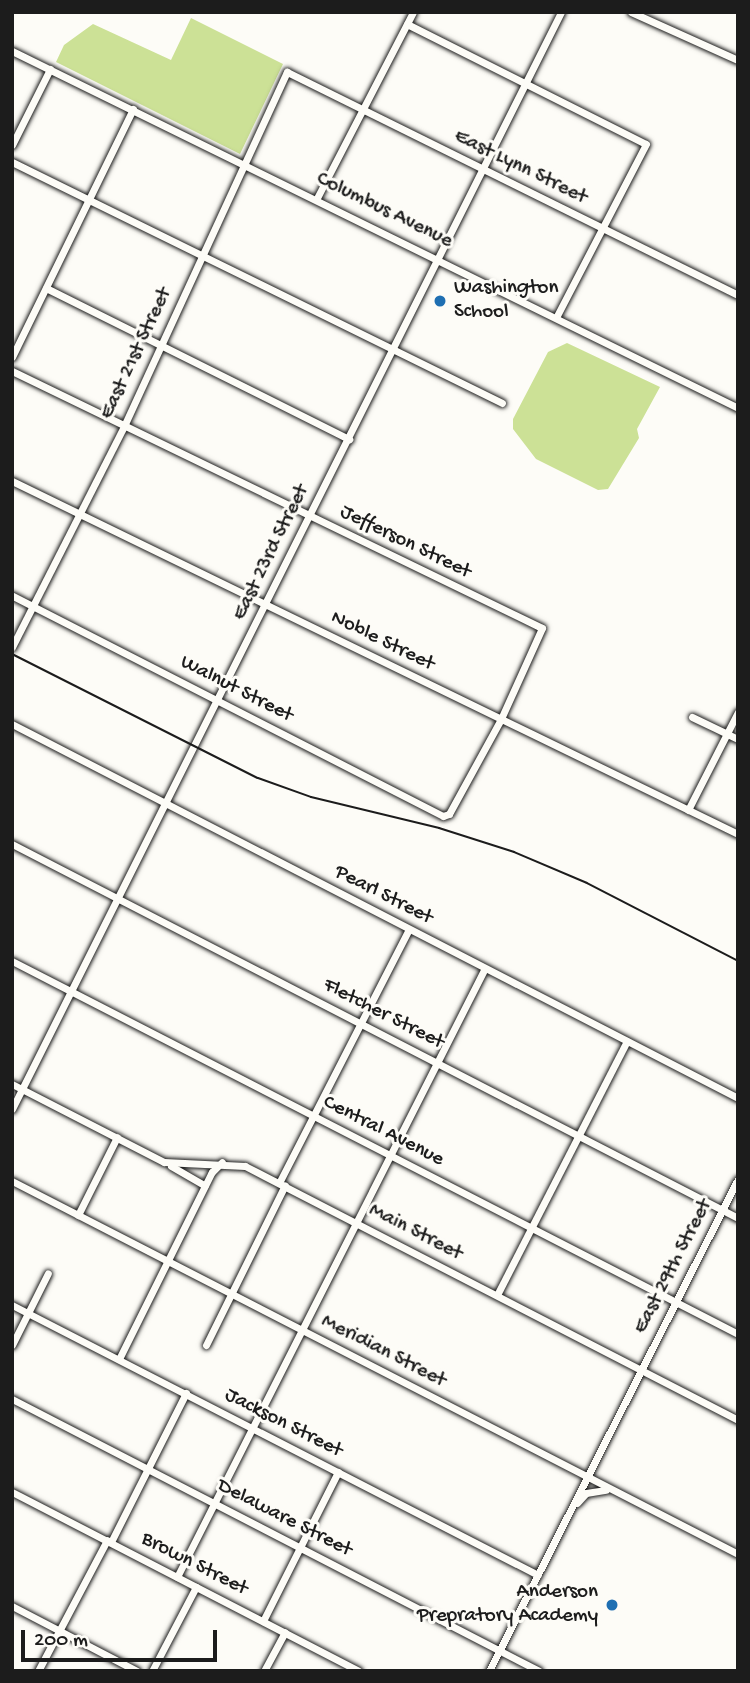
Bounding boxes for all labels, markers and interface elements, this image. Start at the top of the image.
street label: East Lynn Street [449,125,591,211]
street label: Columbus Avenue [312,167,456,255]
place label: Washington School [454,276,558,326]
street label: East 21st Street [96,284,178,424]
marker: Washington School [432,293,448,309]
street label: East 23rd Street [228,481,316,625]
street label: Jefferson Street [335,500,475,586]
street label: Noble Street [326,606,438,678]
street label: Walnut Street [175,651,297,729]
street label: Pearl Street [330,860,436,932]
street label: Fletcher Street [318,974,448,1056]
street label: Central Avenue [318,1091,448,1173]
street label: East 29th Street [629,1195,719,1339]
street label: Main Street [364,1199,466,1267]
street label: Meridian Street [316,1310,450,1394]
street label: Jackson Street [220,1384,346,1464]
street label: Delaware Street [212,1474,356,1564]
street label: Brown Street [136,1527,252,1603]
place label: Anderson Prepratory Academy [417,1580,598,1630]
marker: Anderson Prepratory Academy [604,1597,620,1613]
scale bar [24,1616,220,1660]
text: 200 m [34,1629,88,1654]

